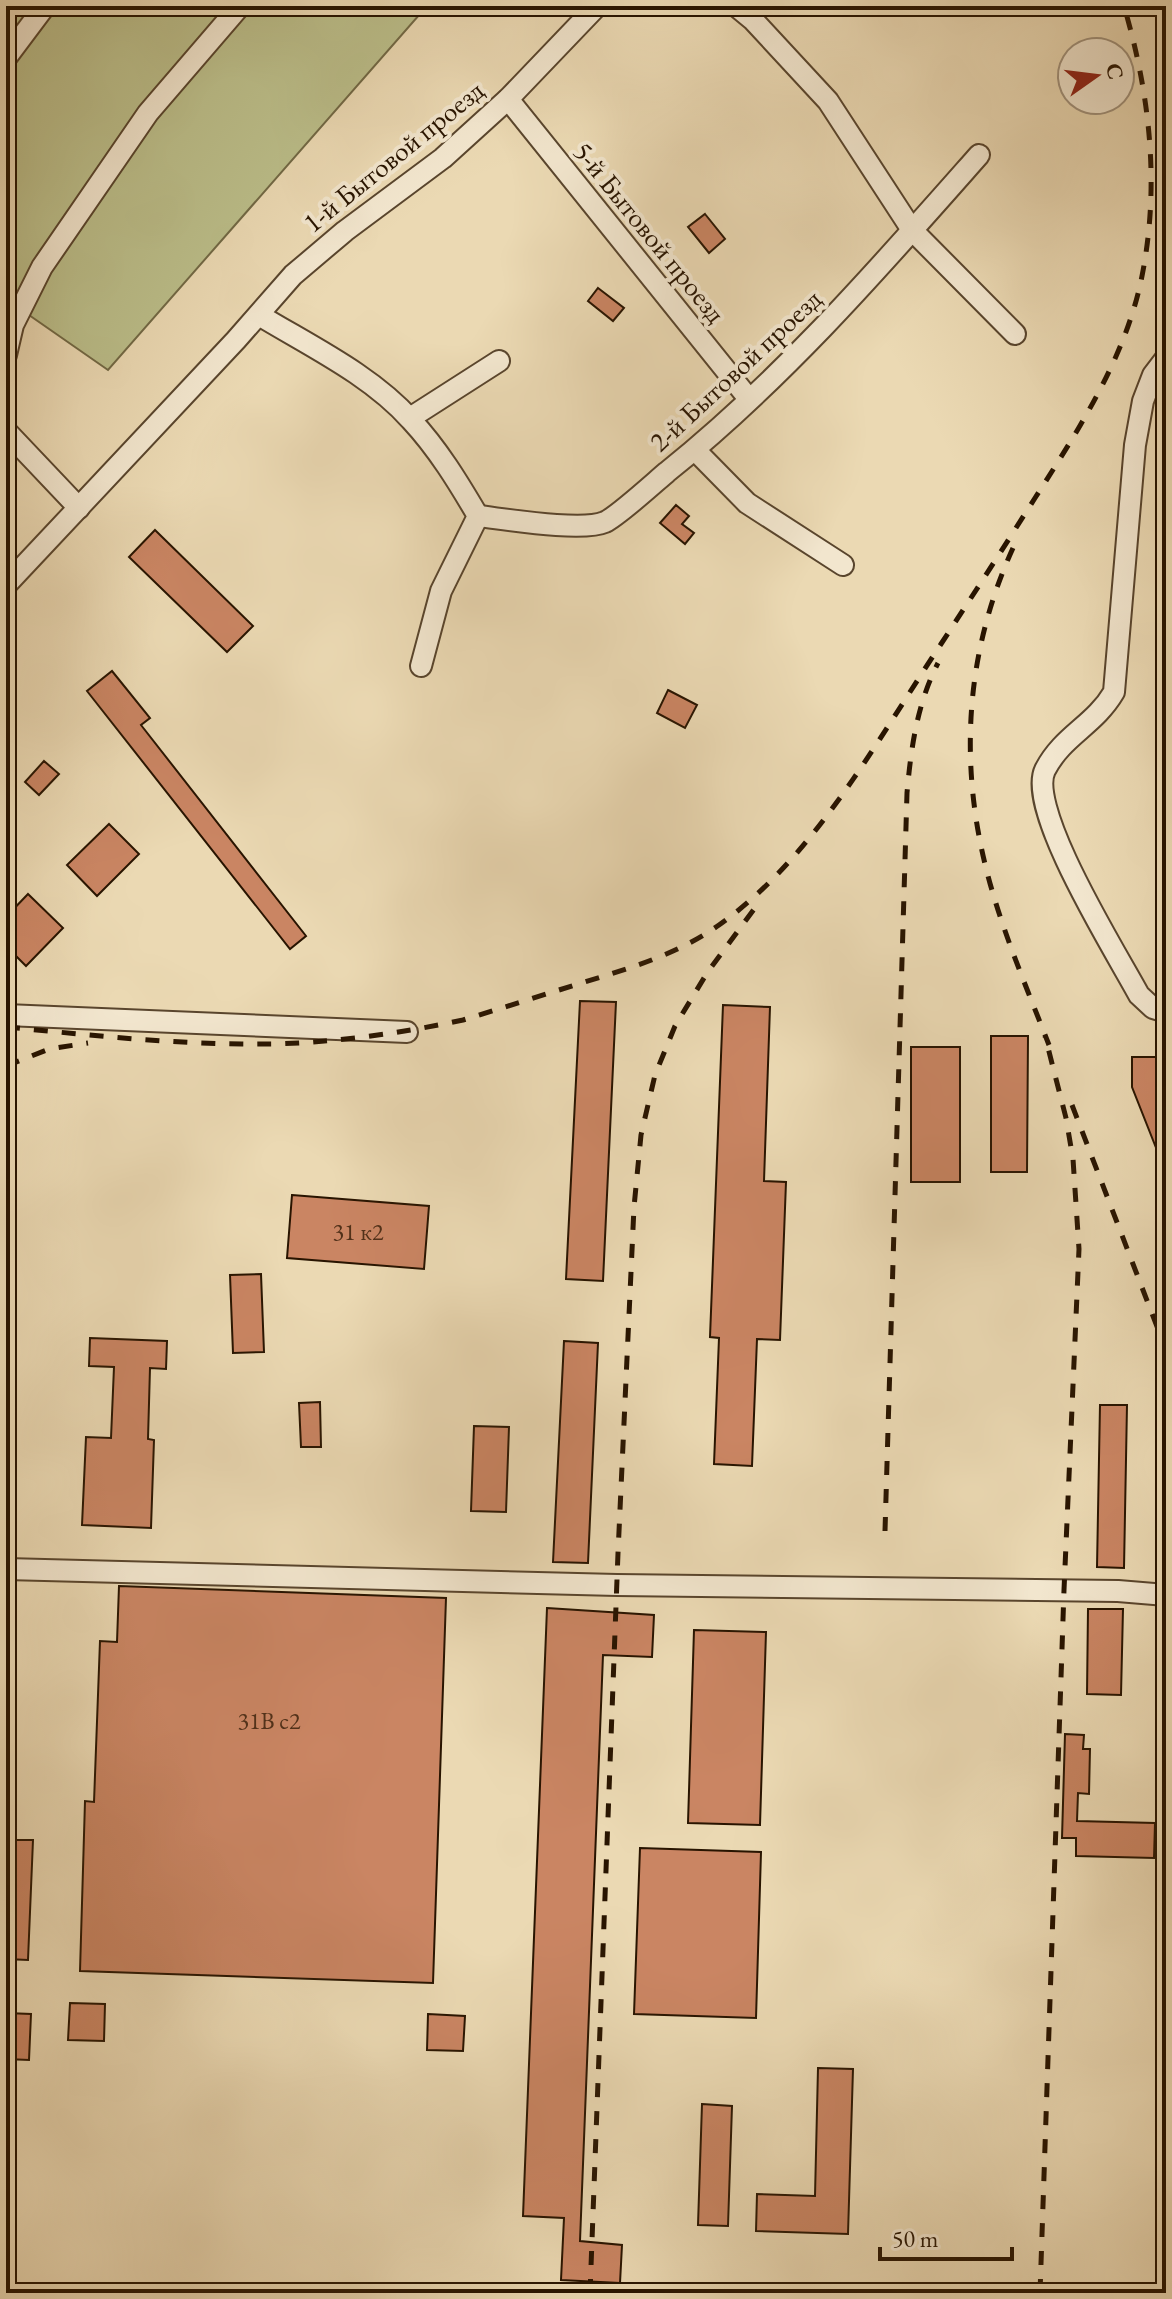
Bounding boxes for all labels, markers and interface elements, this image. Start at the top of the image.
north arrow [1056,36,1136,116]
text: С [1099,60,1131,82]
street label: 1-й Бытовой проезд [295,72,491,240]
street label: 5-й Бытовой проезд [566,134,734,330]
street label: 2-й Бытовой проезд [641,281,829,459]
house number: 31 к2 [333,1216,384,1247]
house number: 31В с2 [237,1705,301,1736]
scale bar [880,2211,1012,2261]
text: 50 m [892,2223,939,2254]

